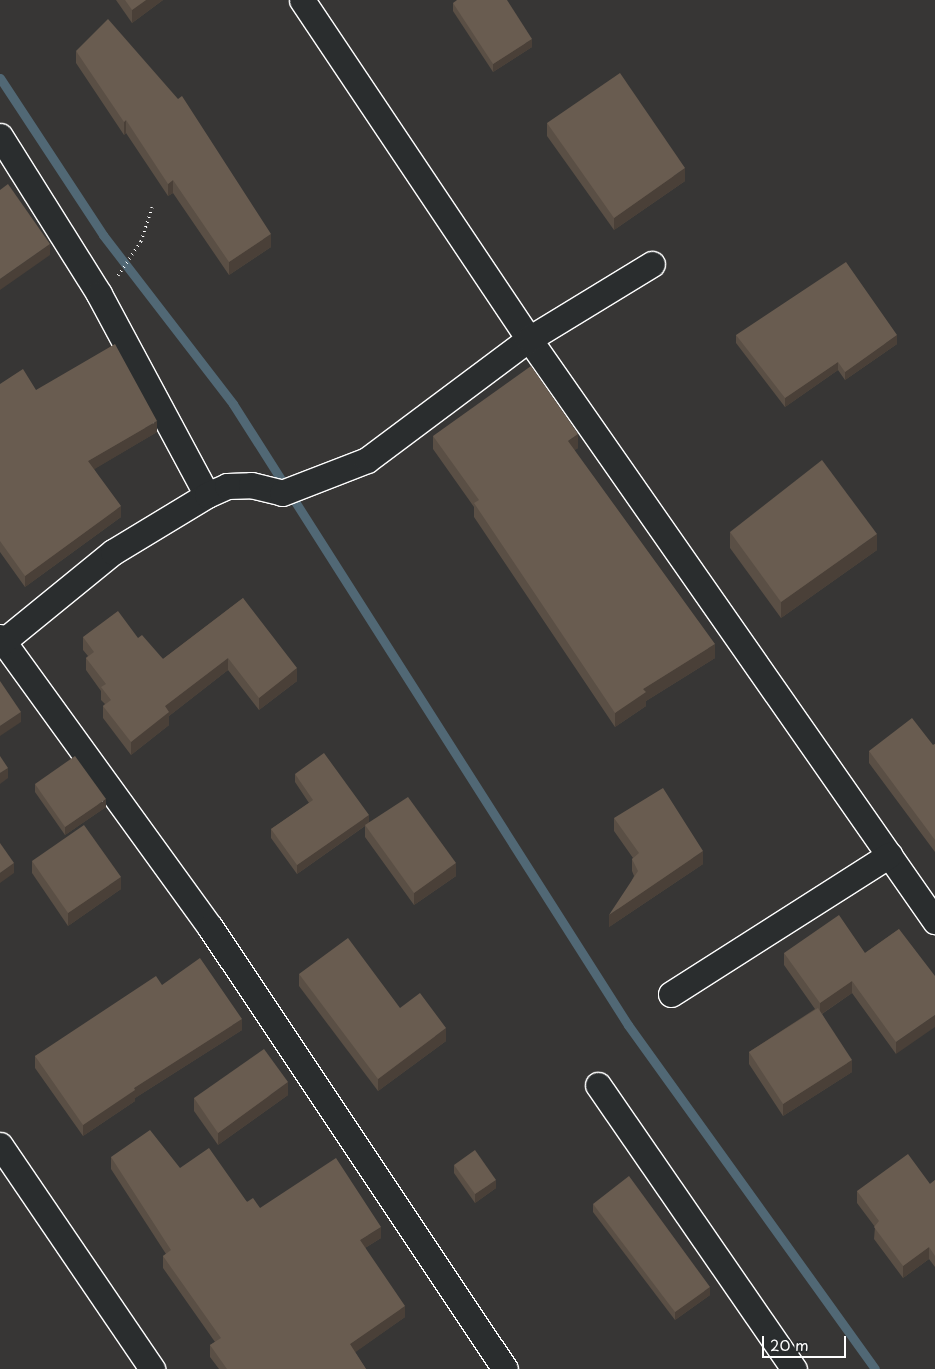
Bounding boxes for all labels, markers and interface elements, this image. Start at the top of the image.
scale bar [765,1326,849,1358]
text: 20 m [770,1333,809,1356]

